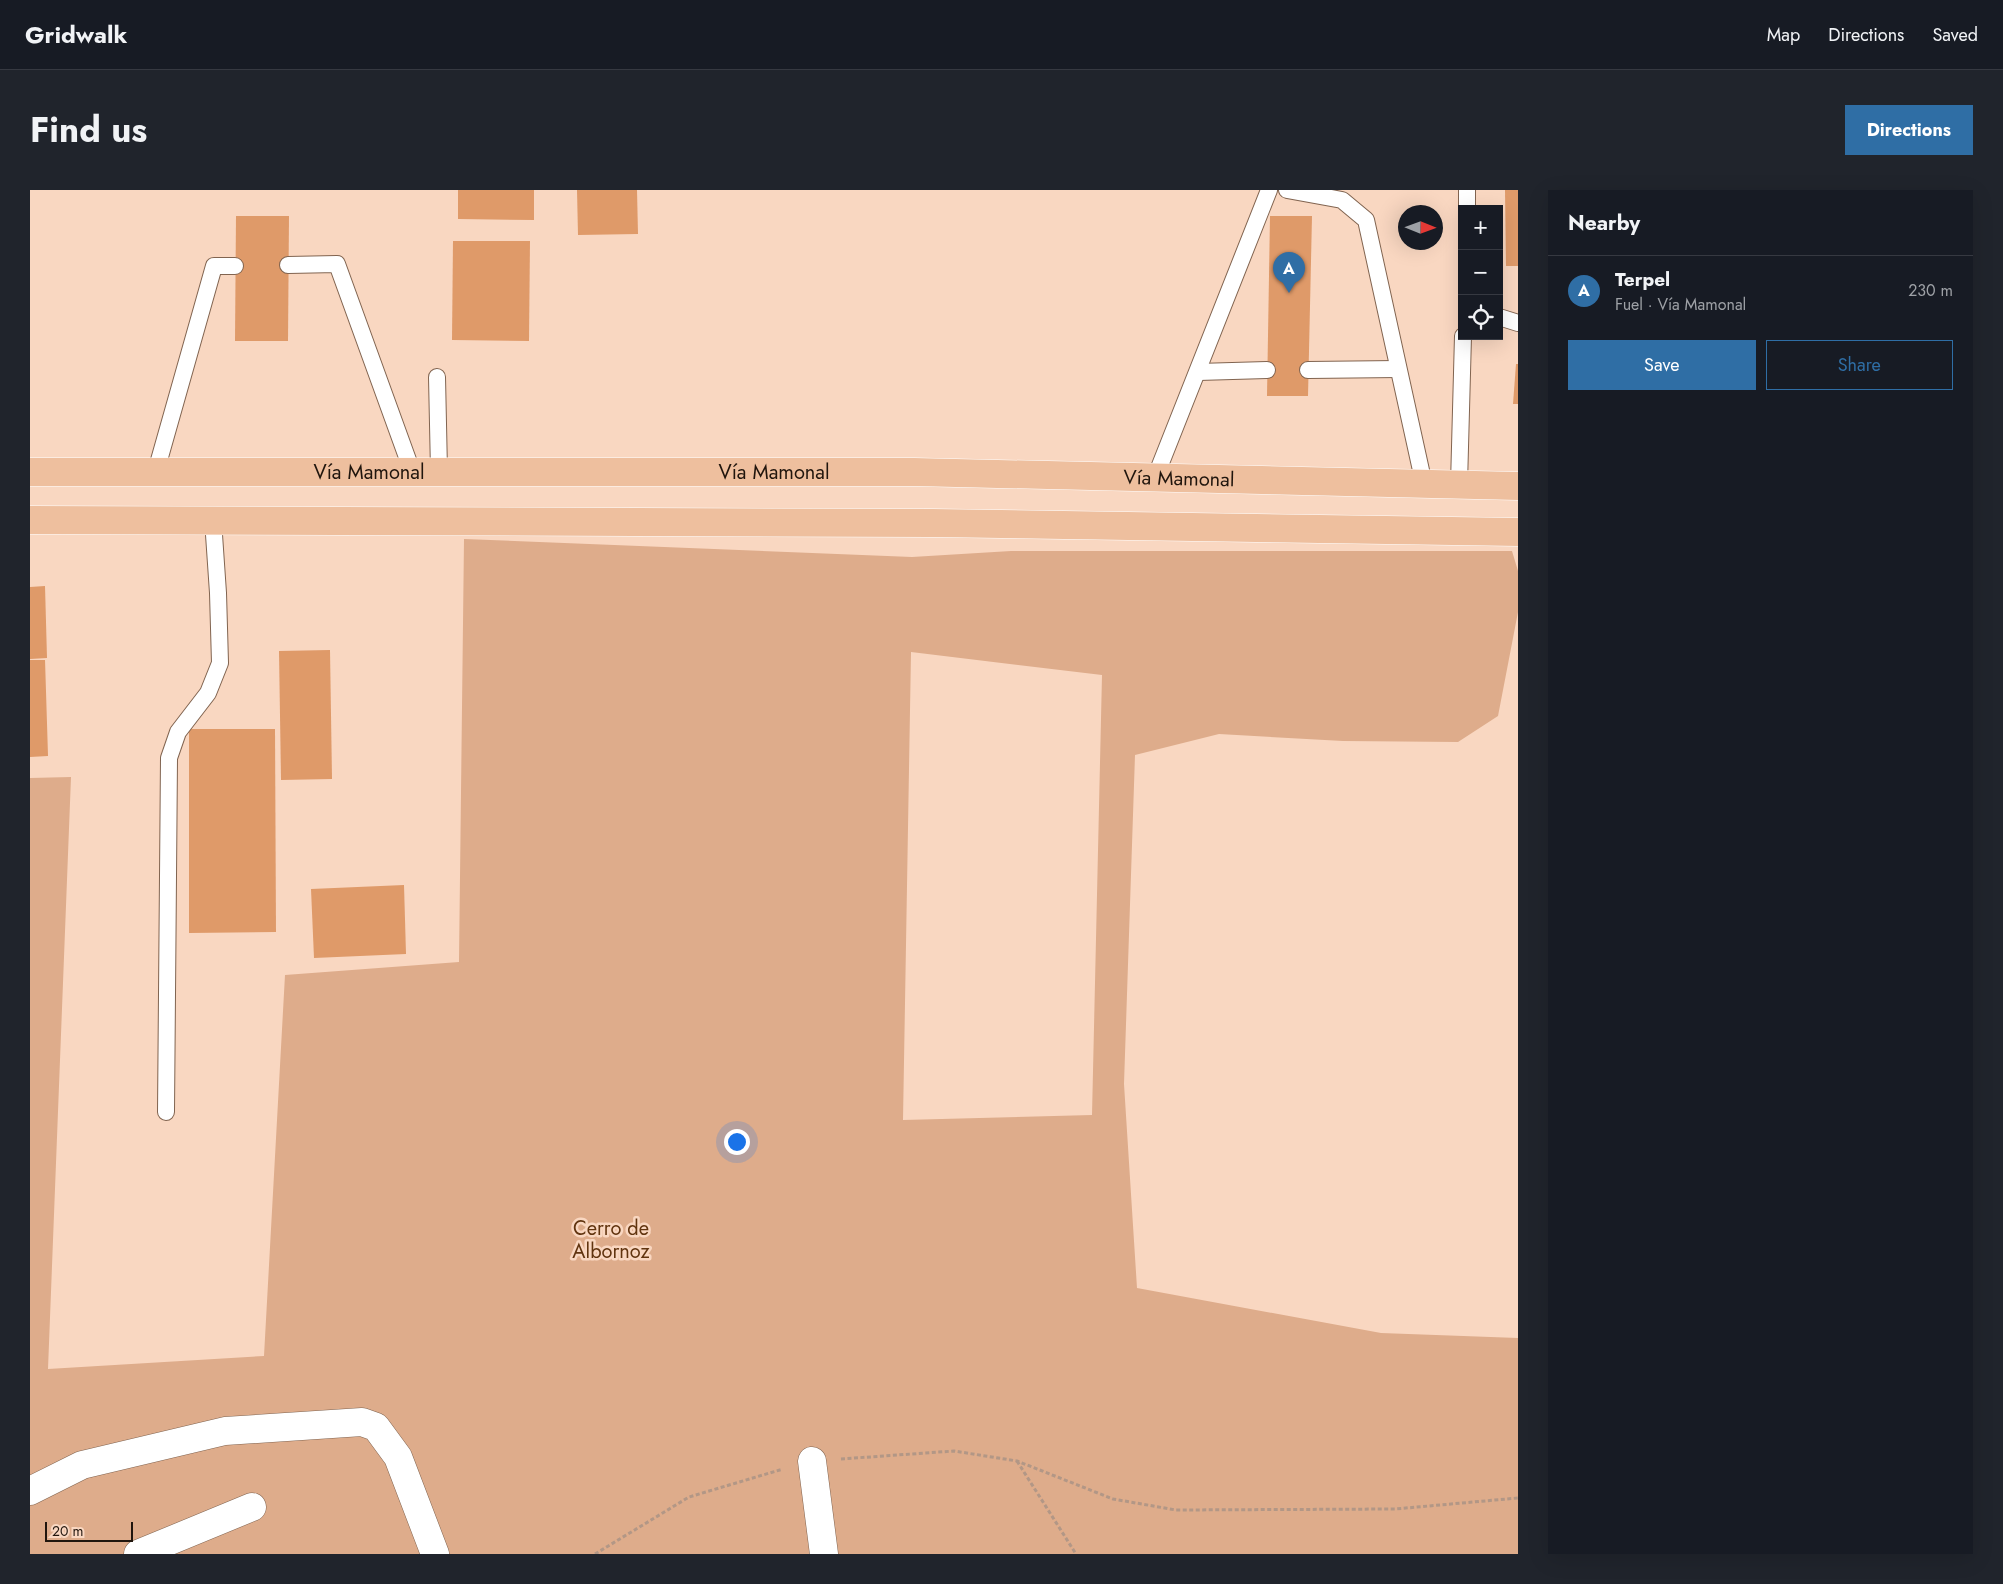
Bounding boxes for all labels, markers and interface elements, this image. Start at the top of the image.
text: Gridwalk [25,17,127,52]
text: Map [1767,22,1800,48]
text: Directions [1828,22,1904,48]
text: Saved [1932,22,1978,48]
text: Find us [30,105,147,155]
button: Directions [1845,105,1973,155]
north arrow [1398,205,1443,250]
map controls [1458,205,1503,340]
button: + [1458,205,1503,250]
text: Nearby [1568,208,1640,238]
button: − [1458,250,1503,295]
pin: A [1273,252,1305,293]
text: Terpel [1615,266,1670,293]
text: A [1578,279,1590,302]
text: 230 m [1908,279,1953,302]
text: Fuel · Vía Mamonal [1615,293,1746,316]
button: locate [1458,295,1503,340]
button: Save [1568,340,1756,390]
button: Share [1766,340,1953,390]
street label: Vía Mamonal [313,458,425,487]
street label: Vía Mamonal [718,458,830,487]
street label: Vía Mamonal [1123,463,1235,494]
your location [724,1129,750,1155]
park label: Cerro de Albornoz [572,1214,650,1266]
scale bar [45,1519,132,1542]
text: 20 m [52,1521,84,1541]

